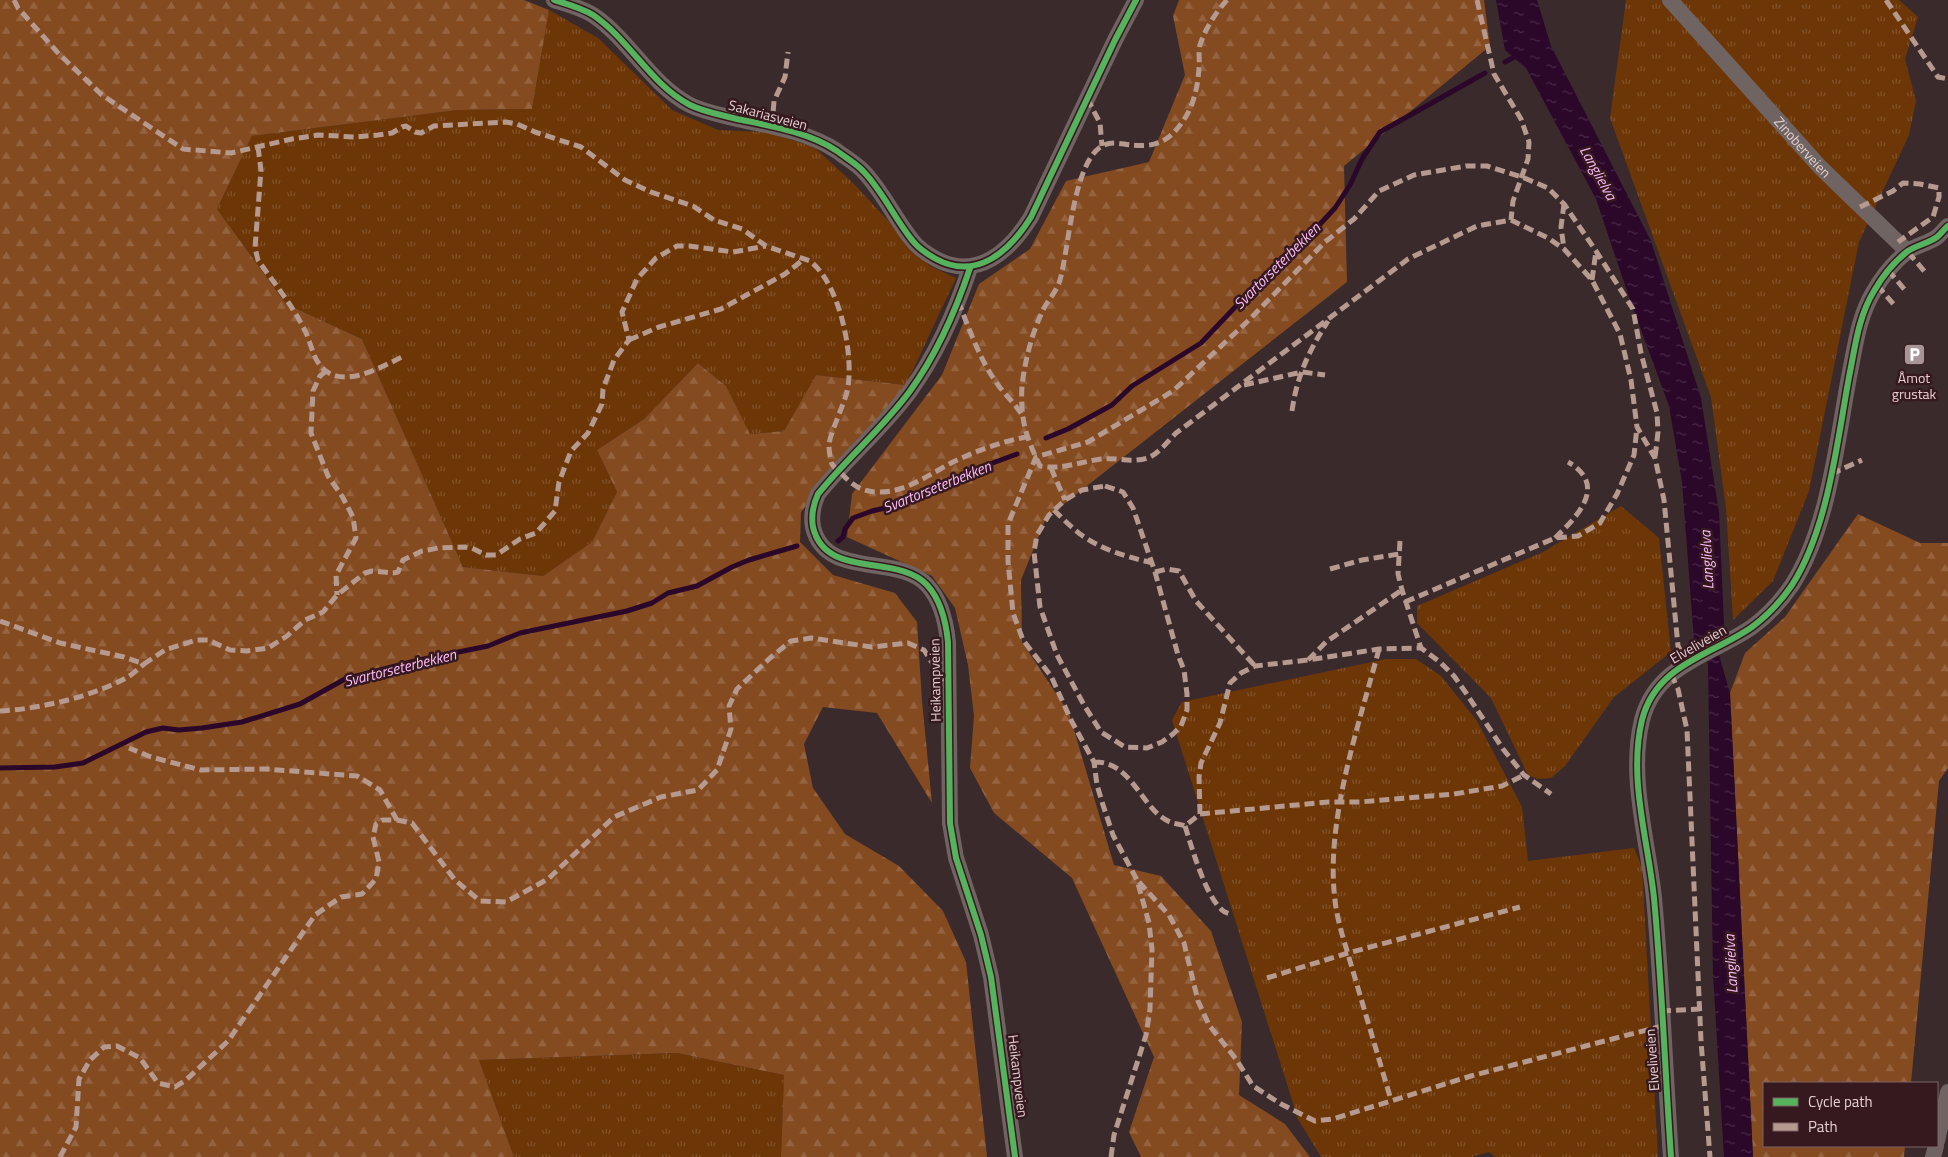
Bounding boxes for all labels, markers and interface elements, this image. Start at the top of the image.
street label: Sakariasveien [726,94,810,135]
street label: Zinoberveien [1769,112,1836,182]
water label: Langlielva [1574,141,1624,205]
water label: Svartorseterbekken [1228,217,1326,314]
parking icon: Åmot grustak [1902,343,1926,367]
place label: Åmot grustak [1892,367,1937,404]
water label: Svartorseterbekken [879,454,995,519]
water label: Langlielva [1693,529,1720,590]
street label: Elveliveien [1666,619,1730,668]
street label: Heikampveien [923,638,946,722]
water label: Svartorseterbekken [341,642,459,693]
water label: Langlielva [1717,933,1744,994]
street label: Elveliveien [1639,1028,1664,1092]
street label: Heikampveien [1003,1033,1034,1119]
legend [1763,1082,1938,1147]
text: Cycle path [1808,1090,1873,1113]
text: Path [1808,1115,1838,1138]

